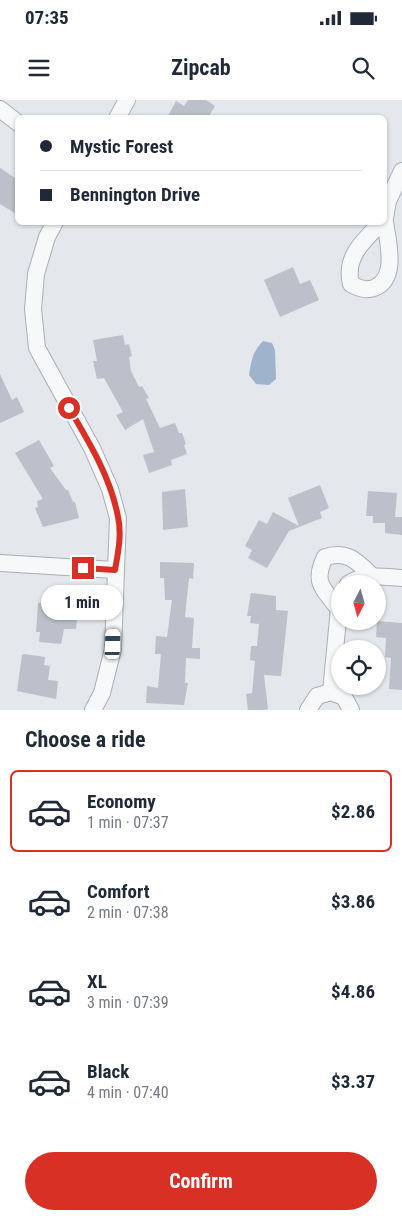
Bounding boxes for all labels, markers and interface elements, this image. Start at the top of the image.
text: 07:35 [25,6,69,29]
icon: menu [25,54,53,82]
icon: search [349,54,377,82]
text: Zipcab [171,55,231,80]
text: Mystic Forest [70,135,173,158]
text: Bennington Drive [70,183,200,206]
route start [58,397,80,419]
route end [72,557,94,579]
north arrow [331,575,386,630]
map controls [331,575,386,695]
callout: 1 min [42,586,124,620]
text: 1 min [64,593,100,612]
car [104,629,121,659]
button: locate [331,640,386,695]
text: Choose a ride [25,727,146,752]
icon: car [27,789,72,834]
text: Economy [87,790,156,813]
text: $2.86 [331,800,375,823]
text: 1 min · 07:37 [87,813,169,832]
icon: car [27,879,72,924]
text: Comfort [87,880,150,903]
text: $3.86 [331,890,375,913]
text: 2 min · 07:38 [87,903,169,922]
icon: car [27,969,72,1014]
text: XL [87,970,107,993]
text: $4.86 [331,980,375,1003]
text: 3 min · 07:39 [87,993,169,1012]
icon: car [27,1059,72,1104]
text: Black [87,1060,129,1083]
text: $3.37 [331,1070,375,1093]
text: 4 min · 07:40 [87,1083,169,1102]
button: Confirm [25,1152,377,1210]

